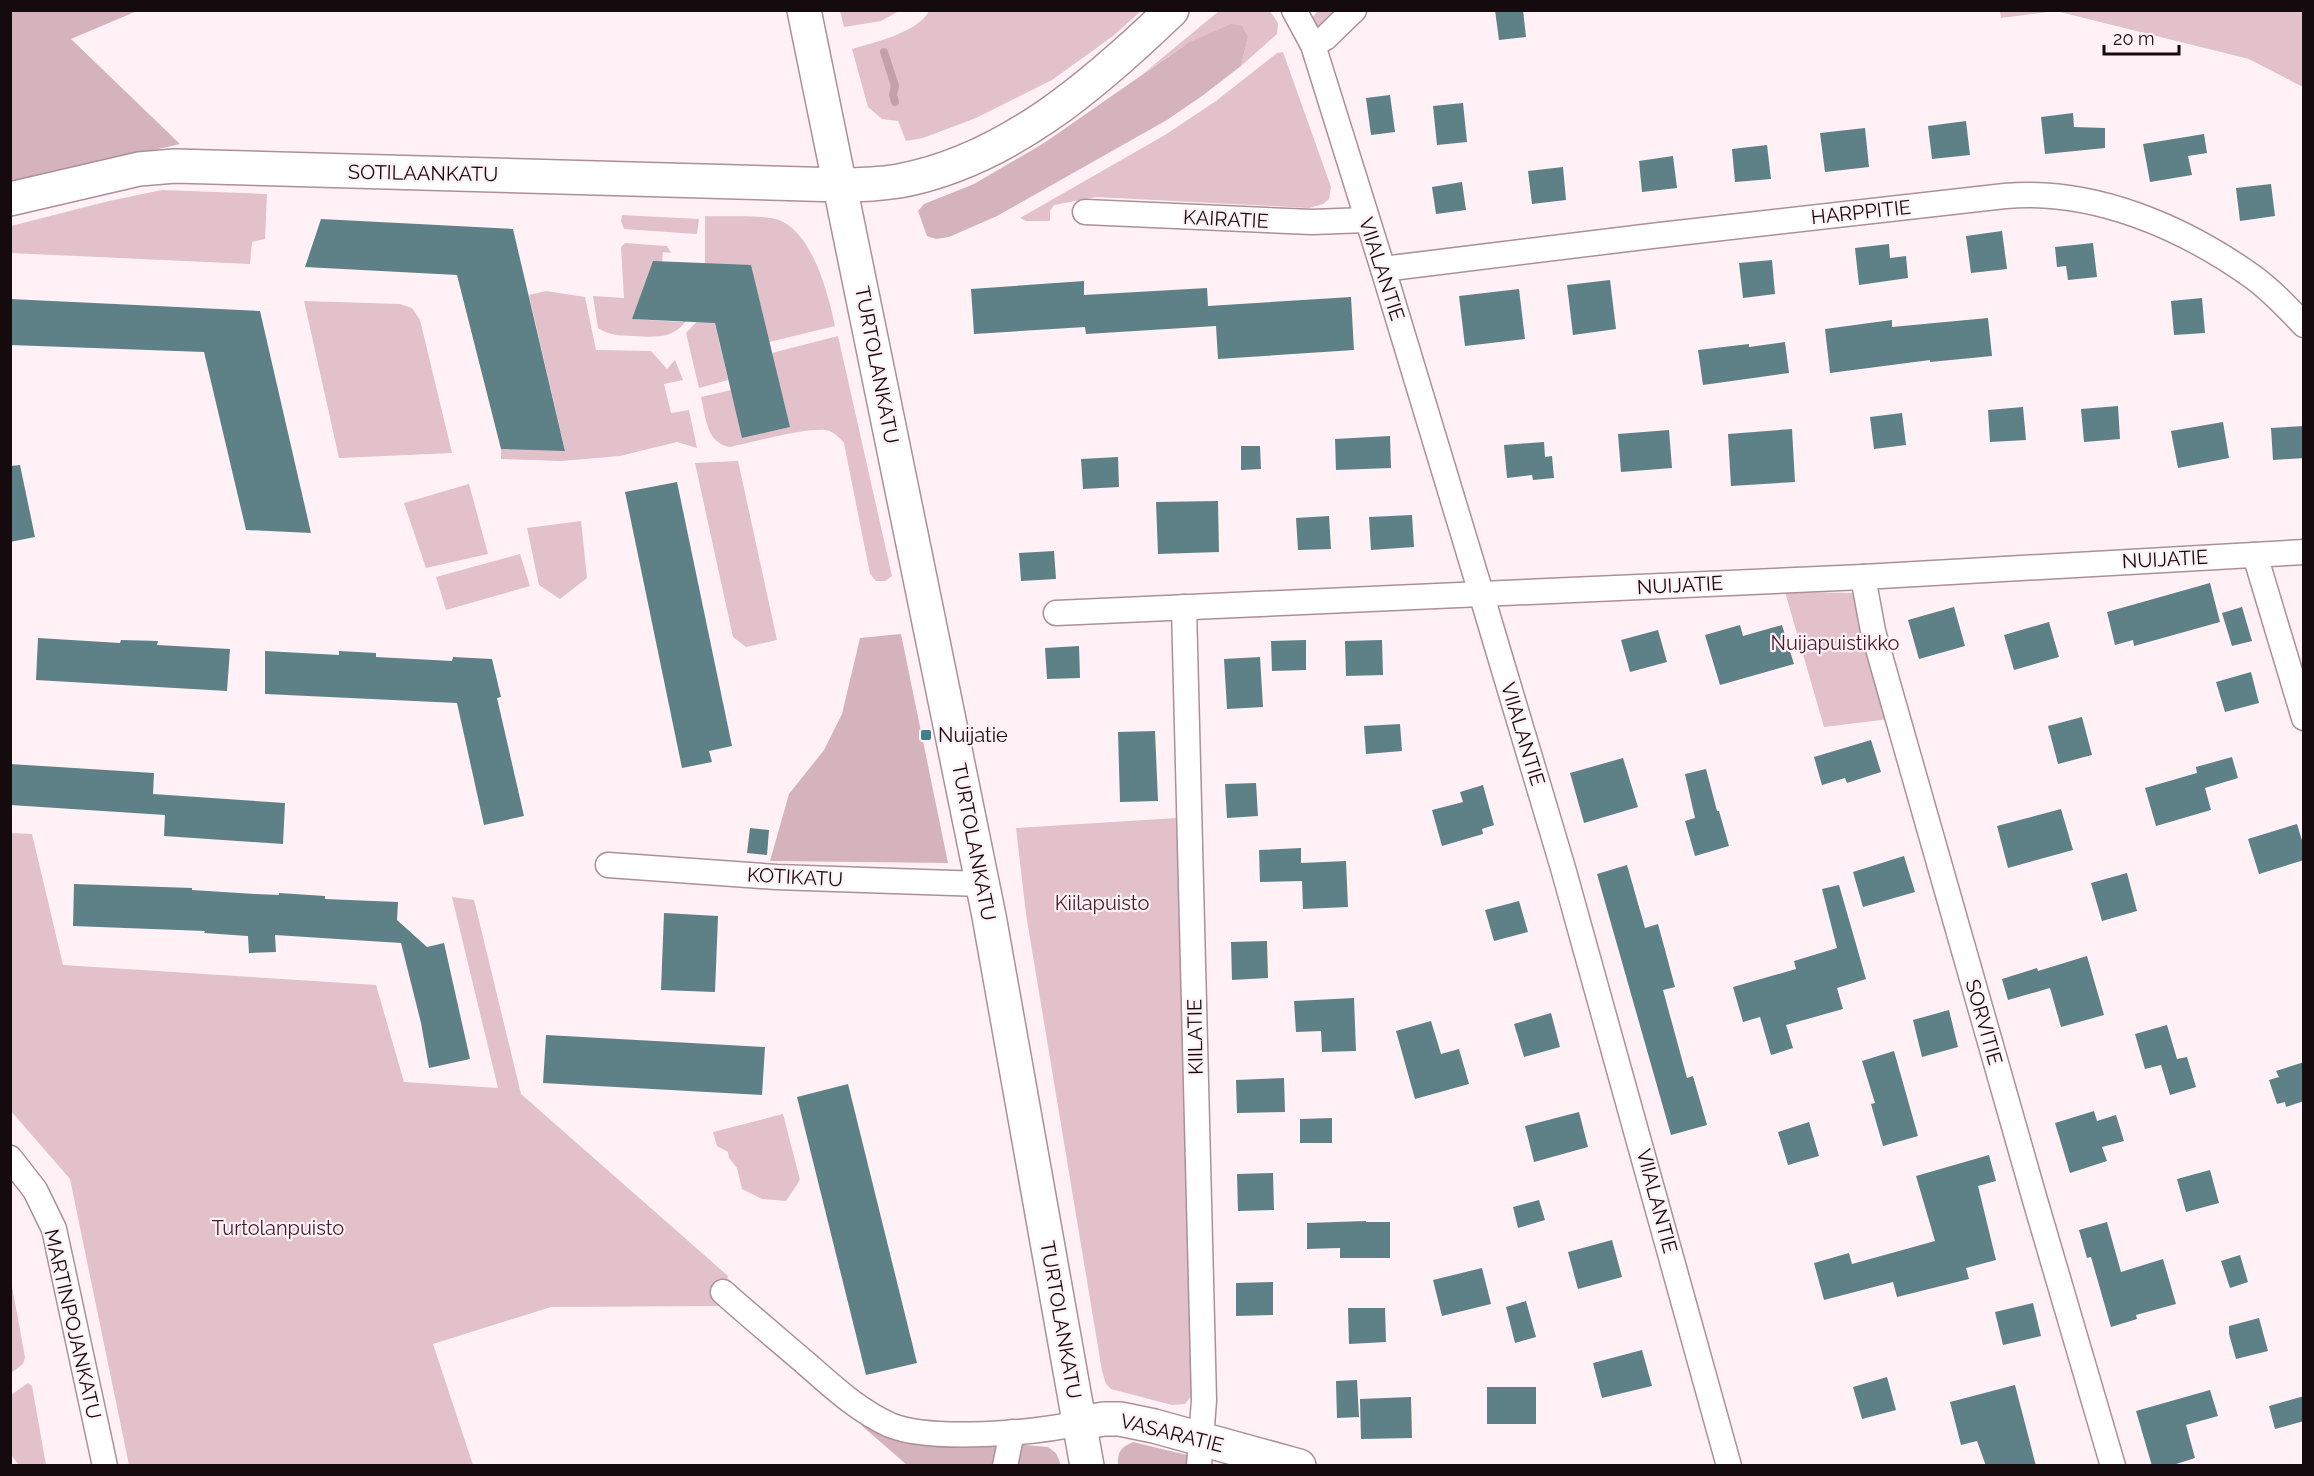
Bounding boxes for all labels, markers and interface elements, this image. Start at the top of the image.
scale bar [2104,18,2179,56]
text: 20 m [2113,28,2155,49]
street label: SOTILAANKATU [348,160,498,186]
street label: HARPPITIE [1810,195,1912,229]
street label: KAIRATIE [1183,205,1269,233]
street label: VIIALANTIE [1354,214,1410,324]
street label: TURTOLANKATU [850,284,904,446]
street label: NUIJATIE [2121,545,2209,573]
street label: NUIJATIE [1636,571,1724,599]
park label: Nuijapuistikko [1771,631,1900,655]
street label: VIIALANTIE [1496,679,1550,789]
place label: Nuijatie [938,723,1008,747]
marker: Nuijatie [919,728,933,742]
street label: TURTOLANKATU [947,761,1001,923]
street label: KOTIKATU [746,863,844,891]
park label: Kiilapuisto [1055,891,1149,915]
street label: SORVITIE [1960,977,2008,1067]
street label: KIILATIE [1182,999,1208,1075]
street label: VIIALANTIE [1632,1146,1682,1256]
park label: Turtolanpuisto [212,1216,344,1240]
street label: MARTINPOJANKATU [39,1227,107,1421]
street label: TURTOLANKATU [1035,1239,1087,1401]
street label: VASARATIE [1118,1409,1226,1457]

